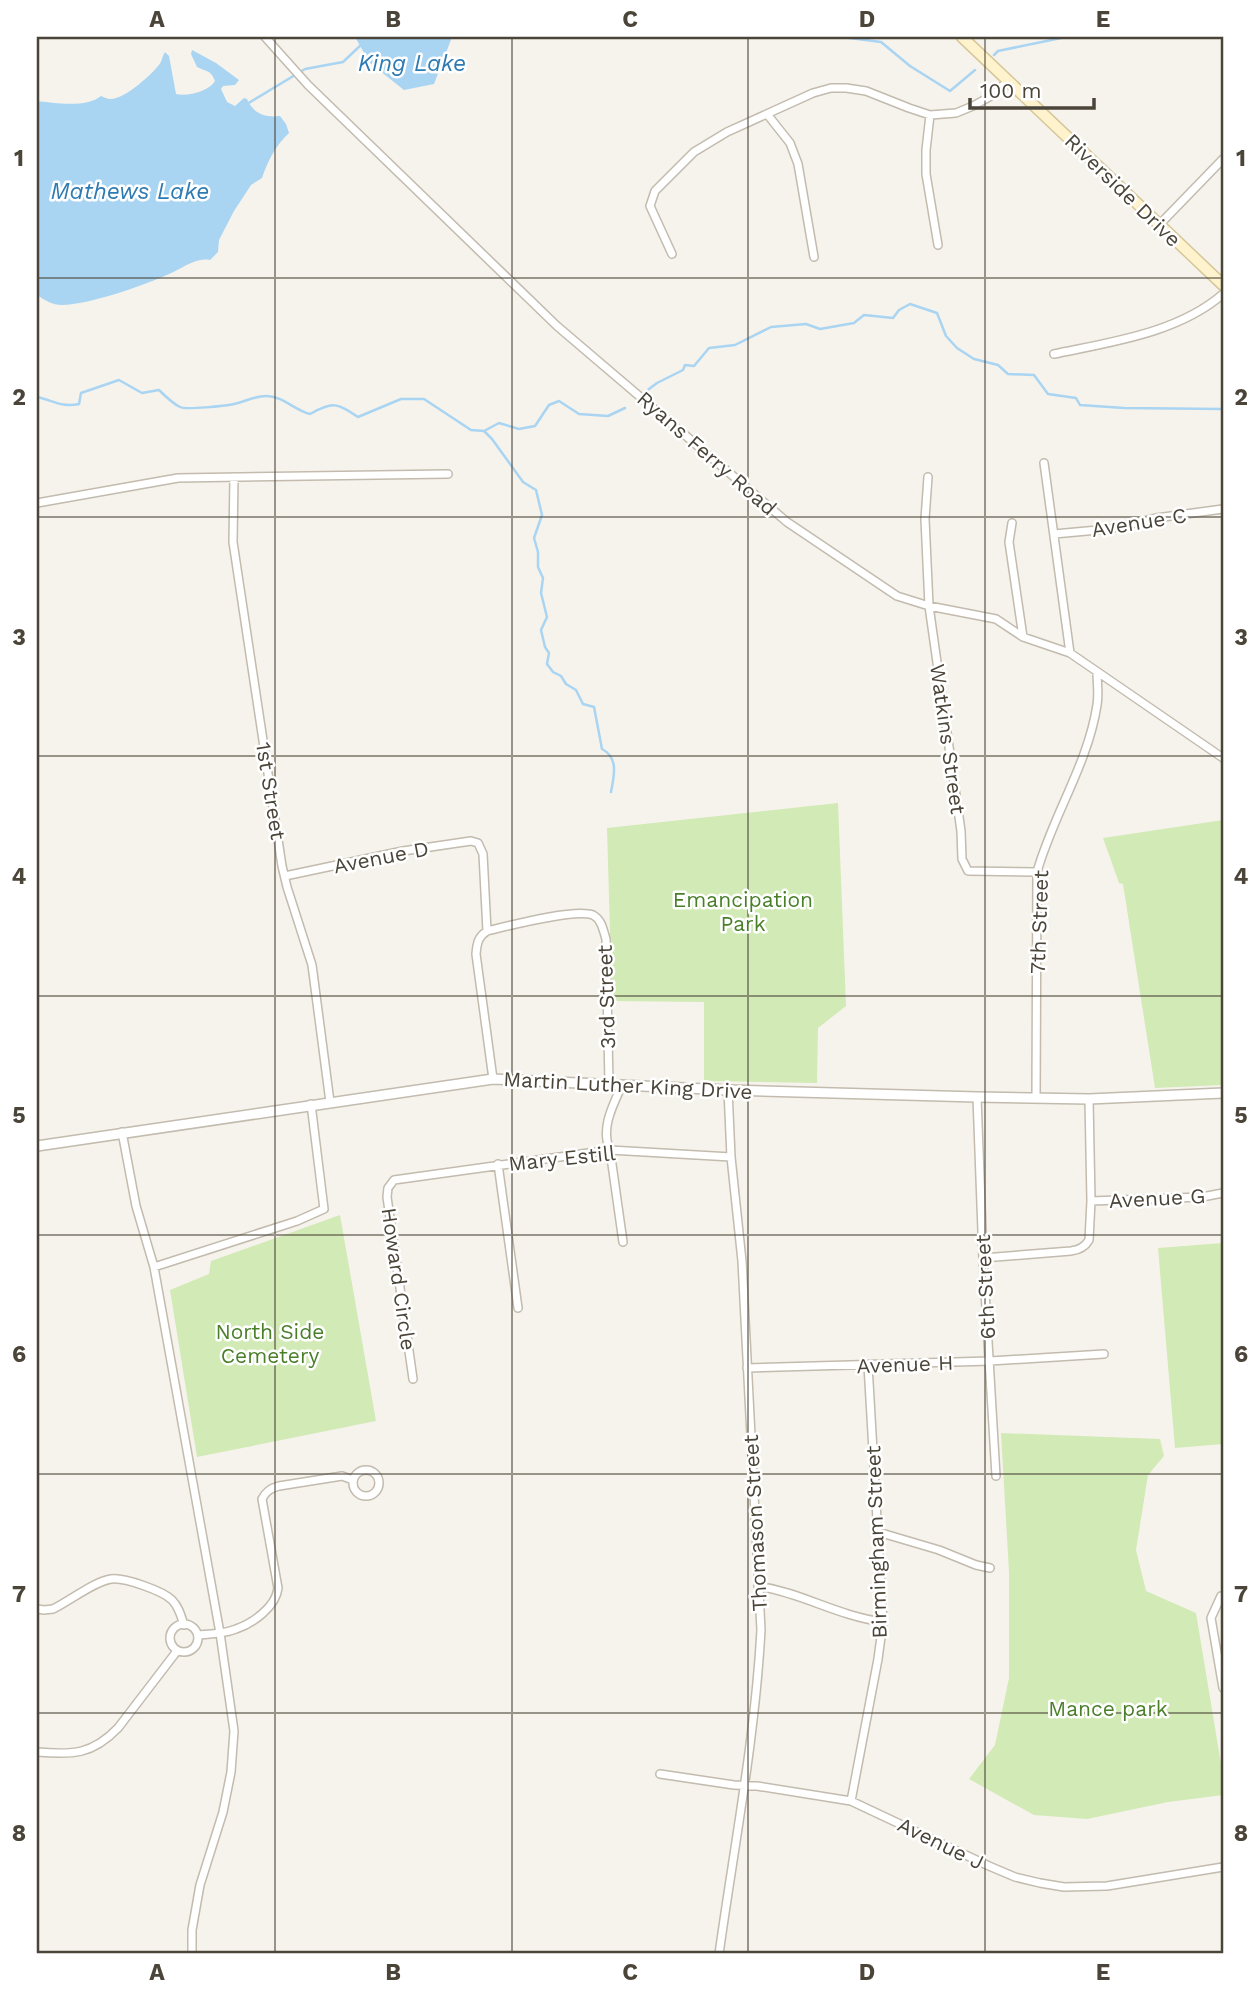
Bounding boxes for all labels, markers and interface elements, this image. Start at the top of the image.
text: A [149,6,165,33]
text: B [385,6,401,33]
text: C [622,6,638,33]
text: D [859,6,875,33]
text: E [1096,6,1110,33]
water label: King Lake [358,50,466,77]
scale bar [970,66,1094,110]
text: 100 m [980,78,1042,103]
street label: Riverside Drive [1060,128,1186,252]
text: 1 [14,145,24,172]
text: 1 [1236,145,1246,172]
water label: Mathews Lake [51,178,209,205]
text: 2 [12,384,26,411]
text: 2 [1234,384,1248,411]
street label: Ryans Ferry Road [632,386,782,520]
street label: Avenue C [1090,502,1188,542]
text: 3 [12,624,26,651]
text: 3 [1234,624,1248,651]
street label: Watkins Street [925,662,971,816]
street label: 1st Street [251,740,291,842]
street label: Avenue D [331,836,431,878]
text: 4 [12,863,27,890]
text: 4 [1234,863,1249,890]
street label: 7th Street [1025,869,1053,974]
park label: Emancipation Park [673,887,813,936]
street label: 3rd Street [592,944,620,1049]
street label: Martin Luther King Drive [503,1066,753,1104]
text: 5 [12,1102,26,1129]
text: 5 [1234,1102,1248,1129]
street label: Mary Estill [507,1140,617,1176]
street label: Avenue G [1108,1183,1206,1213]
street label: Howard Circle [377,1206,421,1352]
street label: 6th Street [970,1234,1000,1340]
park label: North Side Cemetery [216,1319,324,1368]
text: 6 [12,1341,26,1368]
text: 6 [1234,1341,1248,1368]
street label: Avenue H [856,1350,954,1378]
street label: Thomason Street [738,1434,772,1612]
street label: Birmingham Street [860,1445,892,1639]
text: 7 [12,1581,26,1608]
text: 7 [1234,1581,1248,1608]
park label: Mance park [1048,1696,1168,1721]
street label: Avenue J [894,1811,988,1875]
text: 8 [12,1820,26,1847]
text: 8 [1234,1820,1248,1847]
text: A [149,1959,165,1986]
text: B [385,1959,401,1986]
text: C [622,1959,638,1986]
text: D [859,1959,875,1986]
text: E [1096,1959,1110,1986]

